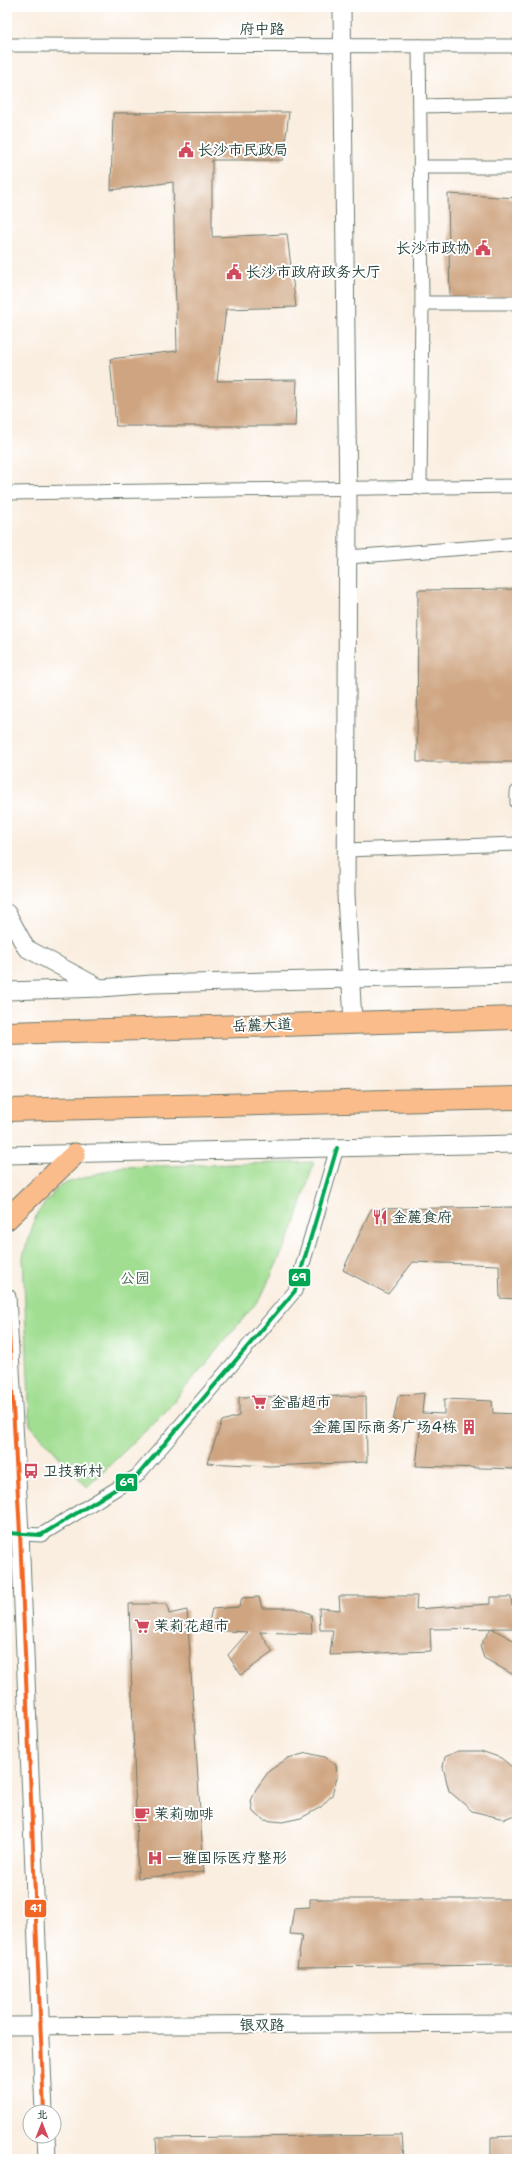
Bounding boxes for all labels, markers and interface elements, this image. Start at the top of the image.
street label: 府中路 [239,19,285,39]
place label: 长沙市民政局 [198,140,288,160]
public building icon: 长沙市民政局 [177,141,195,159]
place label: 长沙市政协 [396,238,471,258]
public building icon: 长沙市政协 [474,239,492,257]
place label: 长沙市政府政务大厅 [246,262,381,282]
public building icon: 长沙市政府政务大厅 [225,263,243,281]
street label: 岳麓大道 [232,1014,292,1036]
place label: 金麓食府 [392,1207,452,1227]
restaurant icon: 金麓食府 [371,1208,389,1226]
park label: 公园 [120,1268,150,1288]
line badge: 69 [288,1268,311,1287]
text: 69 [292,1270,307,1285]
place label: 金晶超市 [271,1392,331,1412]
supermarket icon: 金晶超市 [250,1393,268,1411]
place label: 金麓国际商务广场4栋 [311,1417,457,1437]
building icon: 金麓国际商务广场4栋 [460,1418,478,1436]
place label: 卫技新村 [43,1461,103,1481]
bus stop icon: 卫技新村 [22,1462,40,1480]
line badge: 69 [115,1473,138,1492]
text: 69 [120,1475,135,1490]
place label: 茉莉花超市 [154,1616,229,1636]
supermarket icon: 茉莉花超市 [133,1617,151,1635]
place label: 茉莉咖啡 [154,1804,214,1824]
cafe icon: 茉莉咖啡 [133,1805,151,1823]
place label: 一雅国际医疗整形 [167,1848,287,1868]
hospital icon: 一雅国际医疗整形 [146,1849,164,1867]
line badge: 41 [24,1899,47,1918]
text: 41 [30,1901,42,1916]
street label: 银双路 [239,2015,285,2035]
north arrow [22,2104,62,2144]
text: 北 [37,2107,48,2122]

